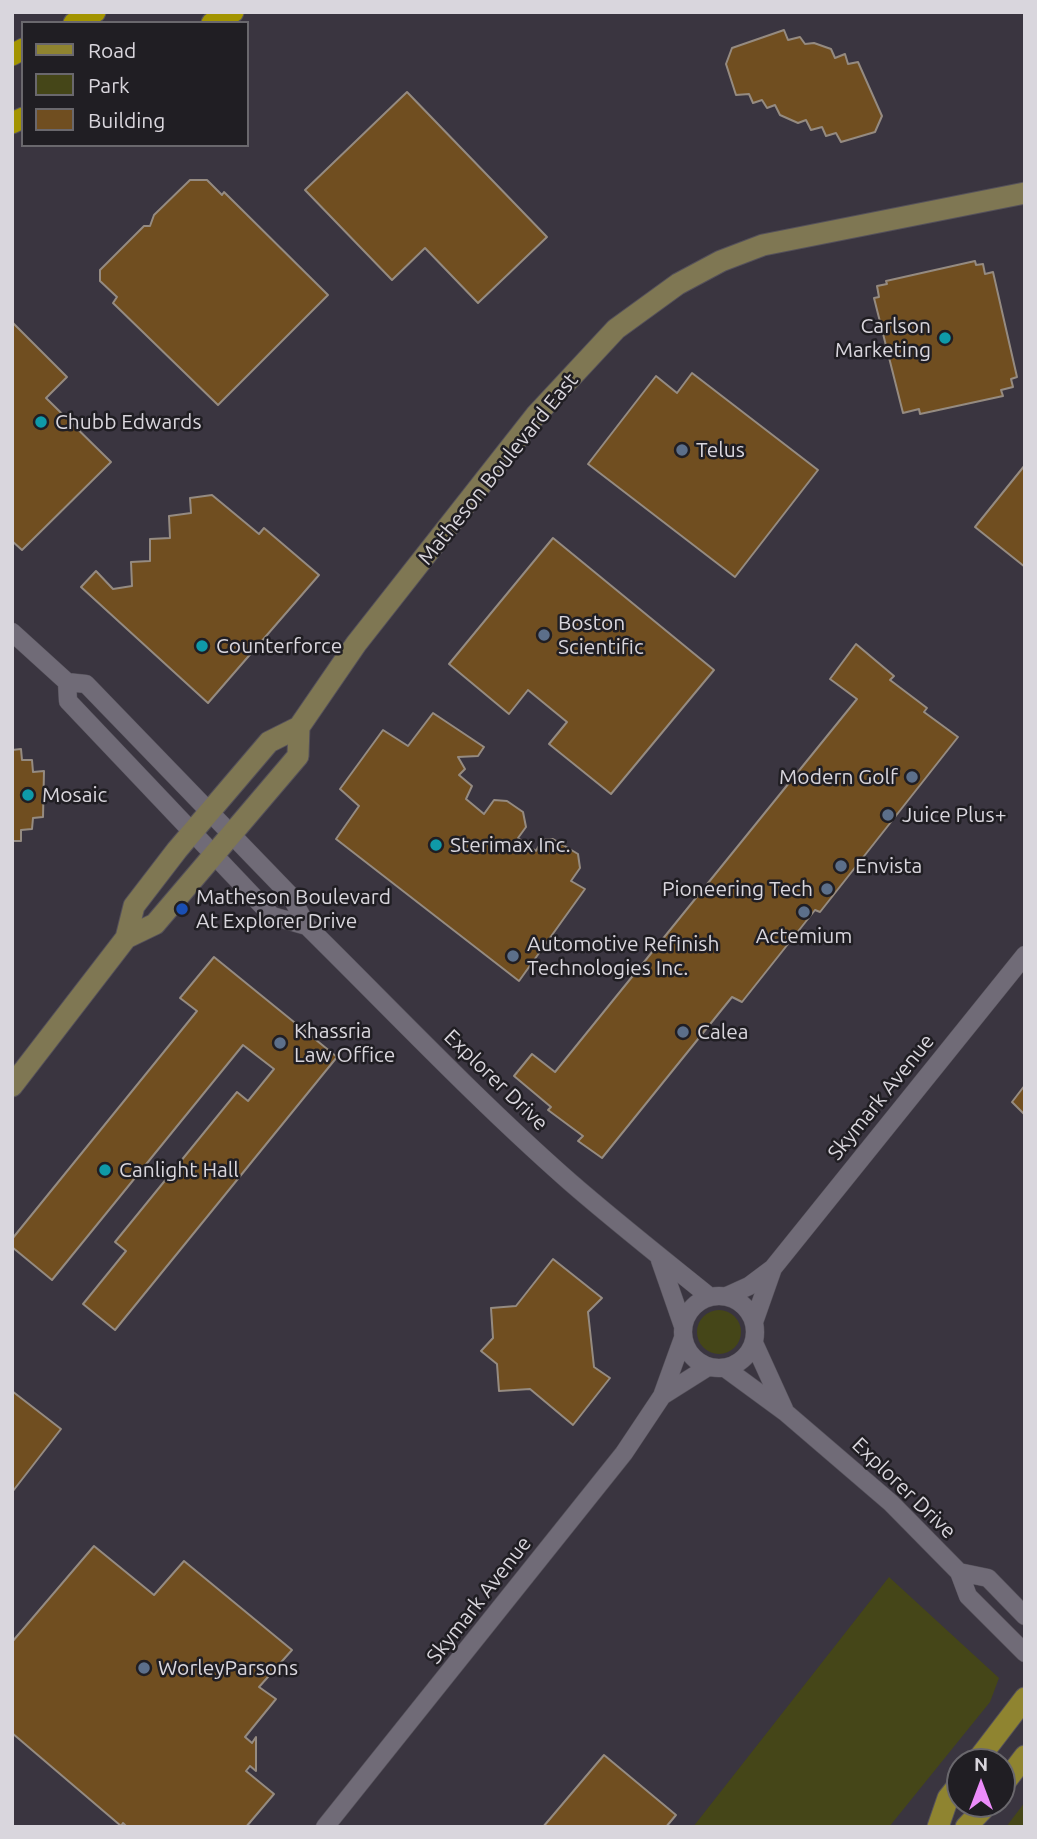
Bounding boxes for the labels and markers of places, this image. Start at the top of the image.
place label: Carlson Marketing [835,313,931,363]
marker: Carlson Marketing [937,330,953,346]
place label: Chubb Edwards [55,409,202,435]
marker: Chubb Edwards [33,414,49,430]
place label: Telus [696,437,745,463]
marker: Telus [674,442,690,458]
place label: Boston Scientific [558,610,644,660]
marker: Boston Scientific [536,627,552,643]
place label: Counterforce [216,633,342,659]
marker: Counterforce [194,638,210,654]
place label: Modern Golf [779,764,898,790]
marker: Modern Golf [904,769,920,785]
place label: Mosaic [42,782,107,808]
marker: Mosaic [20,787,36,803]
place label: Juice Plus+ [902,802,1007,828]
marker: Juice Plus+ [880,807,896,823]
place label: Sterimax Inc. [450,832,571,858]
marker: Sterimax Inc. [428,837,444,853]
place label: Envista [855,853,922,879]
marker: Envista [833,858,849,874]
place label: Pioneering Tech [662,876,813,902]
marker: Pioneering Tech [819,881,835,897]
place label: Matheson Boulevard At Explorer Drive [196,884,391,934]
marker: Matheson Boulevard At Explorer Drive [174,901,190,917]
marker: Actemium [796,904,812,920]
place label: Actemium [756,923,852,949]
place label: Automotive Refinish Technologies Inc. [527,931,719,981]
marker: Automotive Refinish Technologies Inc. [505,948,521,964]
place label: Khassria Law Office [294,1018,395,1068]
place label: Calea [697,1019,749,1045]
marker: Calea [675,1024,691,1040]
marker: Khassria Law Office [272,1035,288,1051]
place label: Canlight Hall [119,1157,239,1183]
marker: Canlight Hall [97,1162,113,1178]
place label: WorleyParsons [158,1655,298,1681]
marker: WorleyParsons [136,1660,152,1676]

